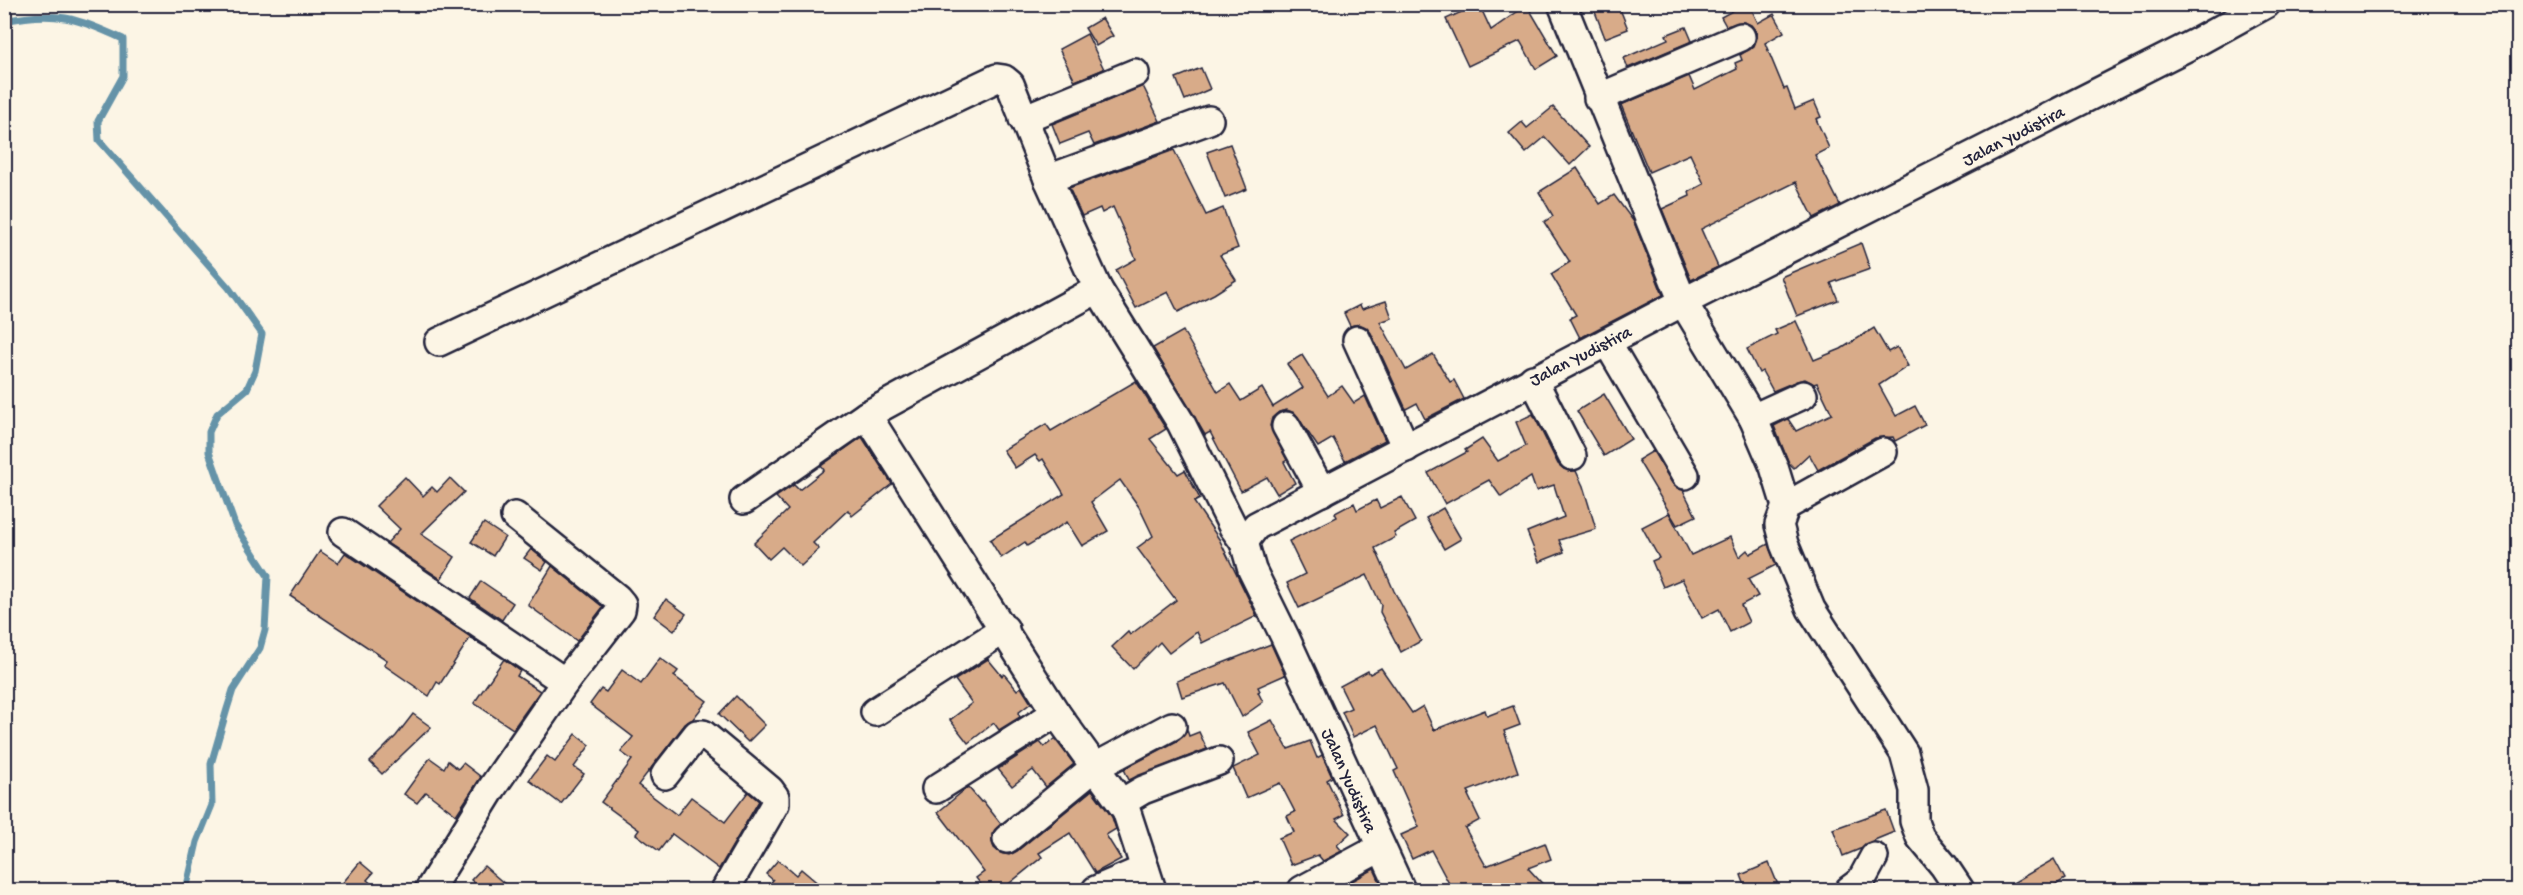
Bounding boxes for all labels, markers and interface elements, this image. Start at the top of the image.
street label: Jalan Yudistira [1960,102,2070,172]
street label: Jalan Yudistira [1527,322,1637,392]
street label: Jalan Yudistira [1315,726,1380,837]

